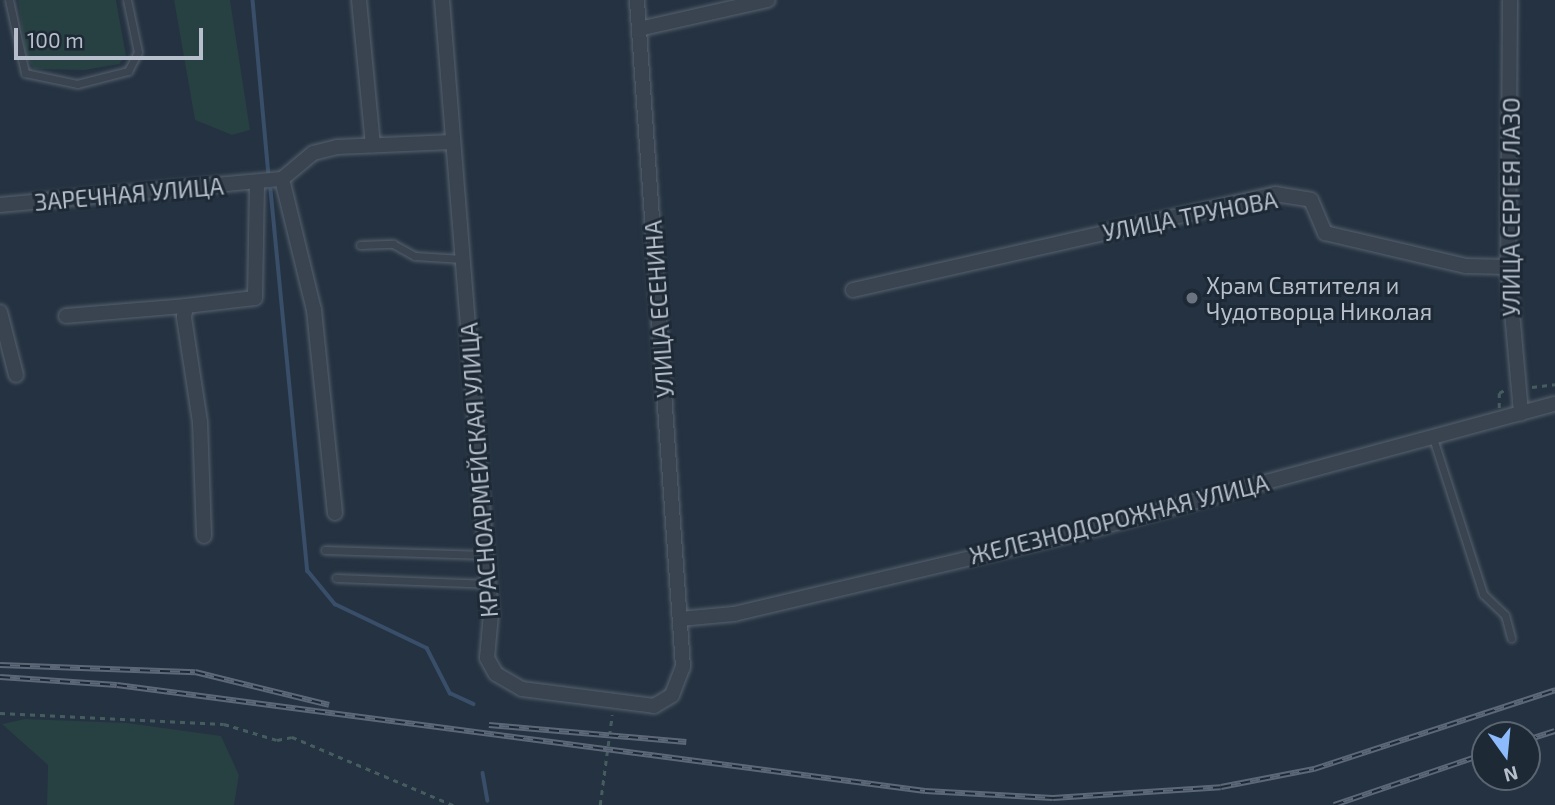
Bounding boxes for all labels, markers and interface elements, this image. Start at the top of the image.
scale bar [18,14,206,58]
text: 100 m [27,27,84,52]
street label: УЛИЦА СЕРГЕЯ ЛАЗО [1497,97,1525,317]
street label: ЗАРЕЧНАЯ УЛИЦА [33,172,225,216]
street label: УЛИЦА ТРУНОВА [1100,186,1280,246]
street label: УЛИЦА ЕСЕНИНА [639,219,679,399]
place label: Храм Святителя и Чудотворца Николая [1206,271,1432,325]
marker: Храм Святителя и Чудотворца Николая [1184,290,1200,306]
street label: КРАСНОАРМЕЙСКАЯ УЛИЦА [455,322,503,618]
street label: ЖЕЛЕЗНОДОРОЖНАЯ УЛИЦА [967,468,1271,570]
north arrow [1471,721,1541,791]
text: N [1501,762,1521,788]

